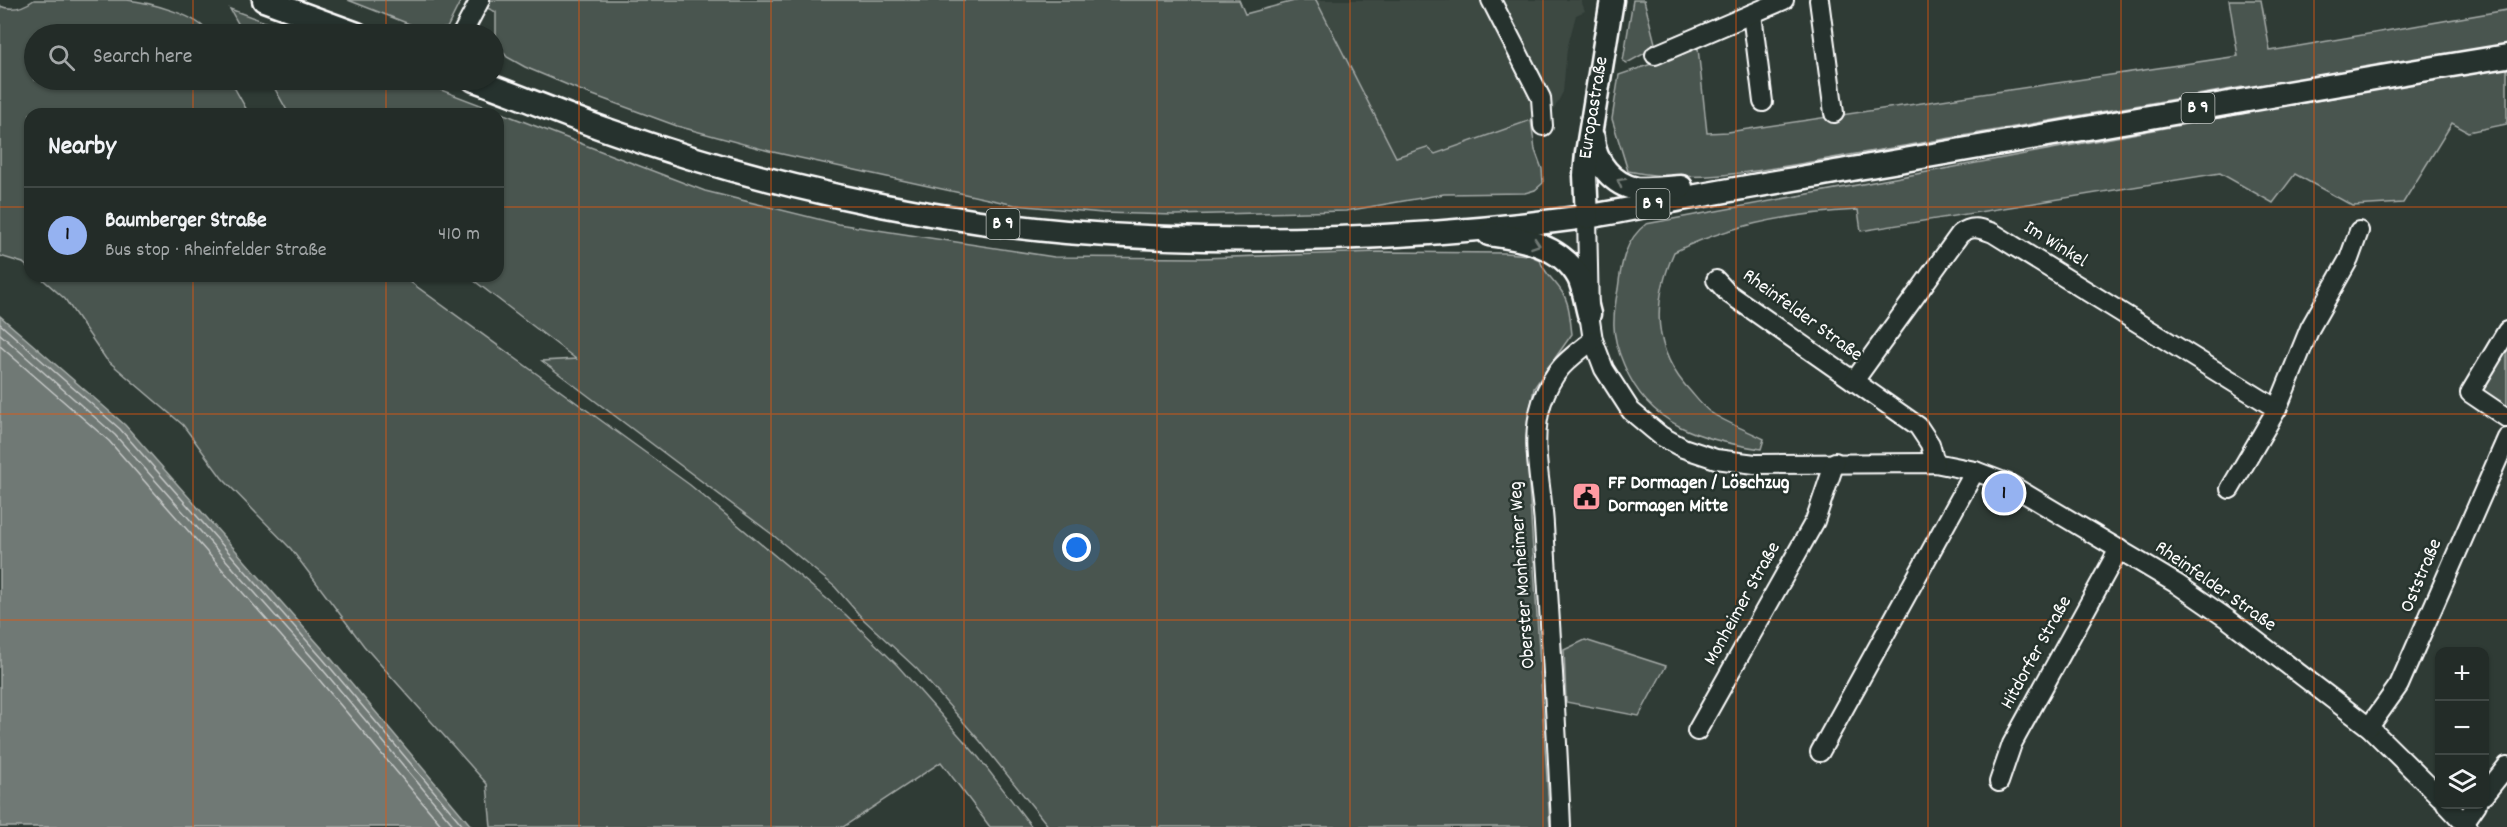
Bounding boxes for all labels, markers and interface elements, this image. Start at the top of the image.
search box [24,24,504,90]
icon: search [45,41,78,74]
text: Search here [93,42,192,73]
street label: Europastraße [1573,54,1617,160]
road number: B 9 [2182,93,2214,123]
text: Nearby [48,129,116,166]
one-way arrow [1617,178,1627,189]
road number: B 9 [1636,189,1670,219]
text: Baumberger Straße [105,206,267,237]
road number: B 9 [986,209,1020,239]
street label: Im Winkel [2018,214,2093,276]
text: 1 [65,221,70,249]
text: 410 m [438,221,480,249]
text: Bus stop · Rheinfelder Straße [105,237,326,265]
one-way arrow [1530,237,1541,250]
street label: Rheinfelder Straße [1736,263,1868,369]
place label: FF Dormagen / Löschzug Dormagen Mitte [1608,470,1790,521]
pin: 1 [1984,470,2024,516]
street label: Oberster Monheimer Weg [1502,480,1544,670]
public building icon: FF Dormagen / Löschzug Dormagen Mitte [1571,480,1603,512]
your location [1062,533,1091,562]
street label: Oststraße [2394,534,2450,617]
street label: Rheinfelder Straße [2149,535,2282,639]
street label: Monheimer Straße [1697,537,1789,671]
street label: Hitdorfer Straße [1994,591,2080,715]
map controls [2435,647,2489,809]
button: + [2435,647,2489,701]
button: − [2435,701,2489,755]
button: layers [2435,755,2489,809]

